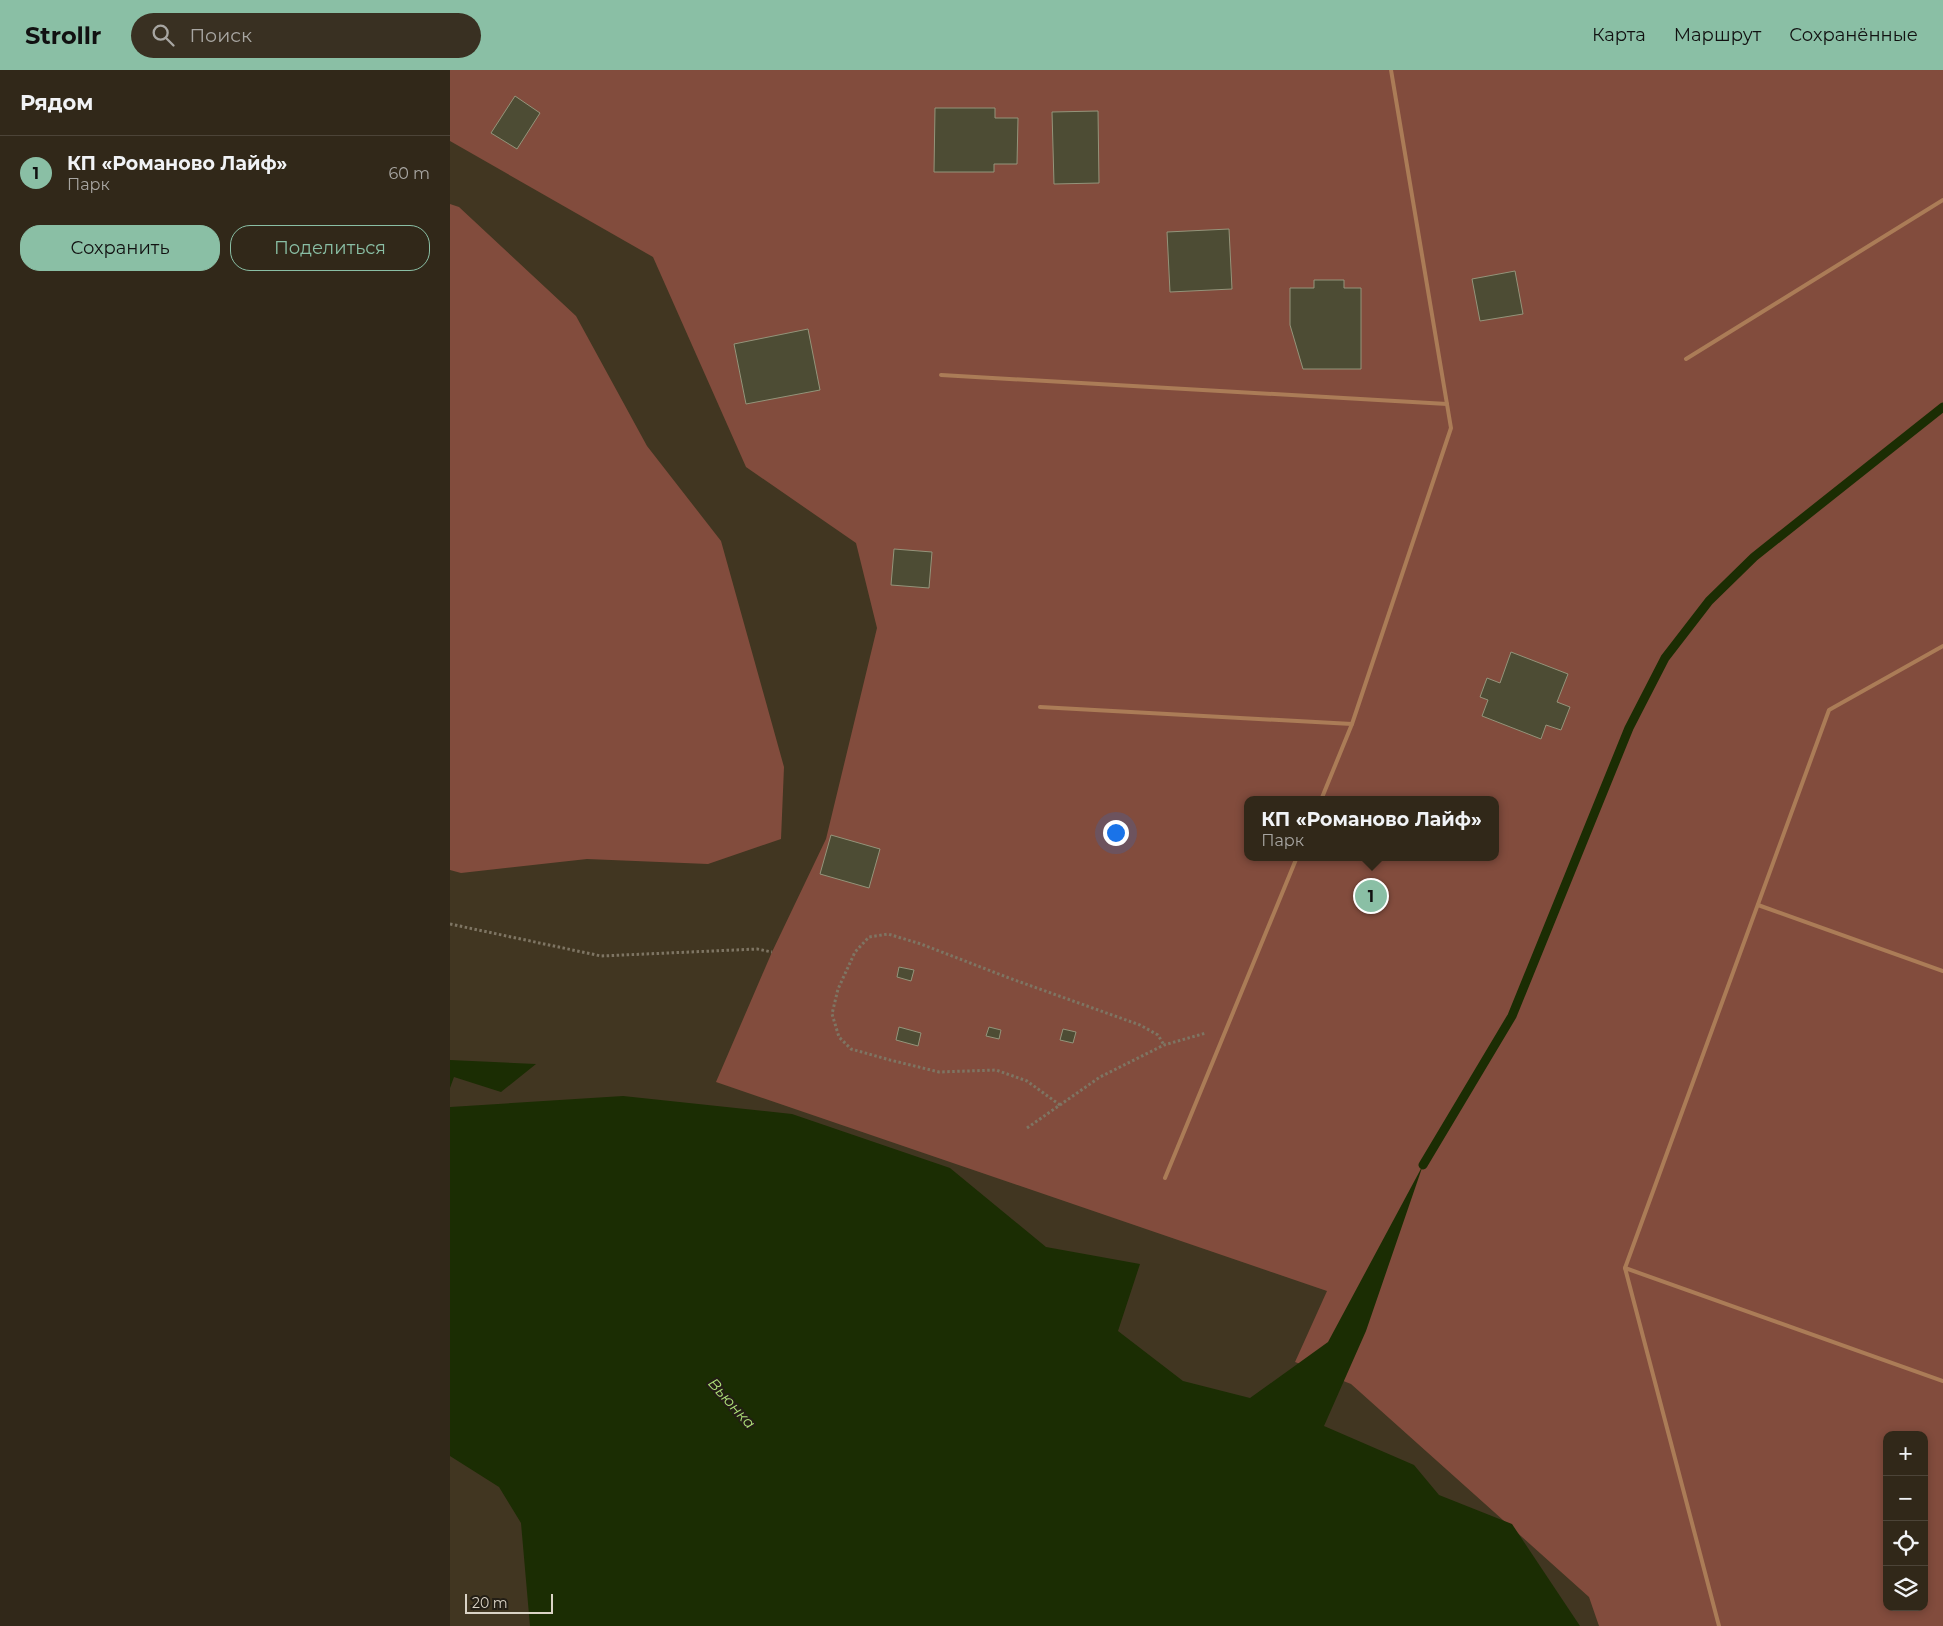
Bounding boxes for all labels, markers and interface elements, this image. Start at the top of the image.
search box [131,13,481,58]
text: Strollr [25,21,101,50]
icon: search [149,21,177,49]
text: Поиск [189,24,252,47]
text: Карта [1592,24,1646,46]
text: Маршрут [1674,24,1761,46]
text: Сохранённые [1789,24,1918,46]
text: Рядом [20,90,93,115]
text: КП «Романово Лайф» [67,152,287,175]
text: 1 [33,164,39,183]
text: 60 m [388,164,430,183]
text: Парк [67,175,110,194]
button: Сохранить [20,225,220,271]
button: Поделиться [230,225,430,271]
popup [1244,796,1499,861]
text: КП «Романово Лайф» [1261,808,1482,831]
your location [1103,820,1129,846]
text: Парк [1261,831,1304,850]
pin: 1 [1355,877,1387,915]
water label: Вьюнка [704,1374,760,1432]
map controls [1883,1431,1928,1611]
button: + [1883,1431,1928,1476]
button: − [1883,1476,1928,1521]
button: locate [1883,1521,1928,1566]
button: layers [1883,1566,1928,1611]
scale bar [465,1591,552,1614]
text: 20 m [472,1594,508,1612]

